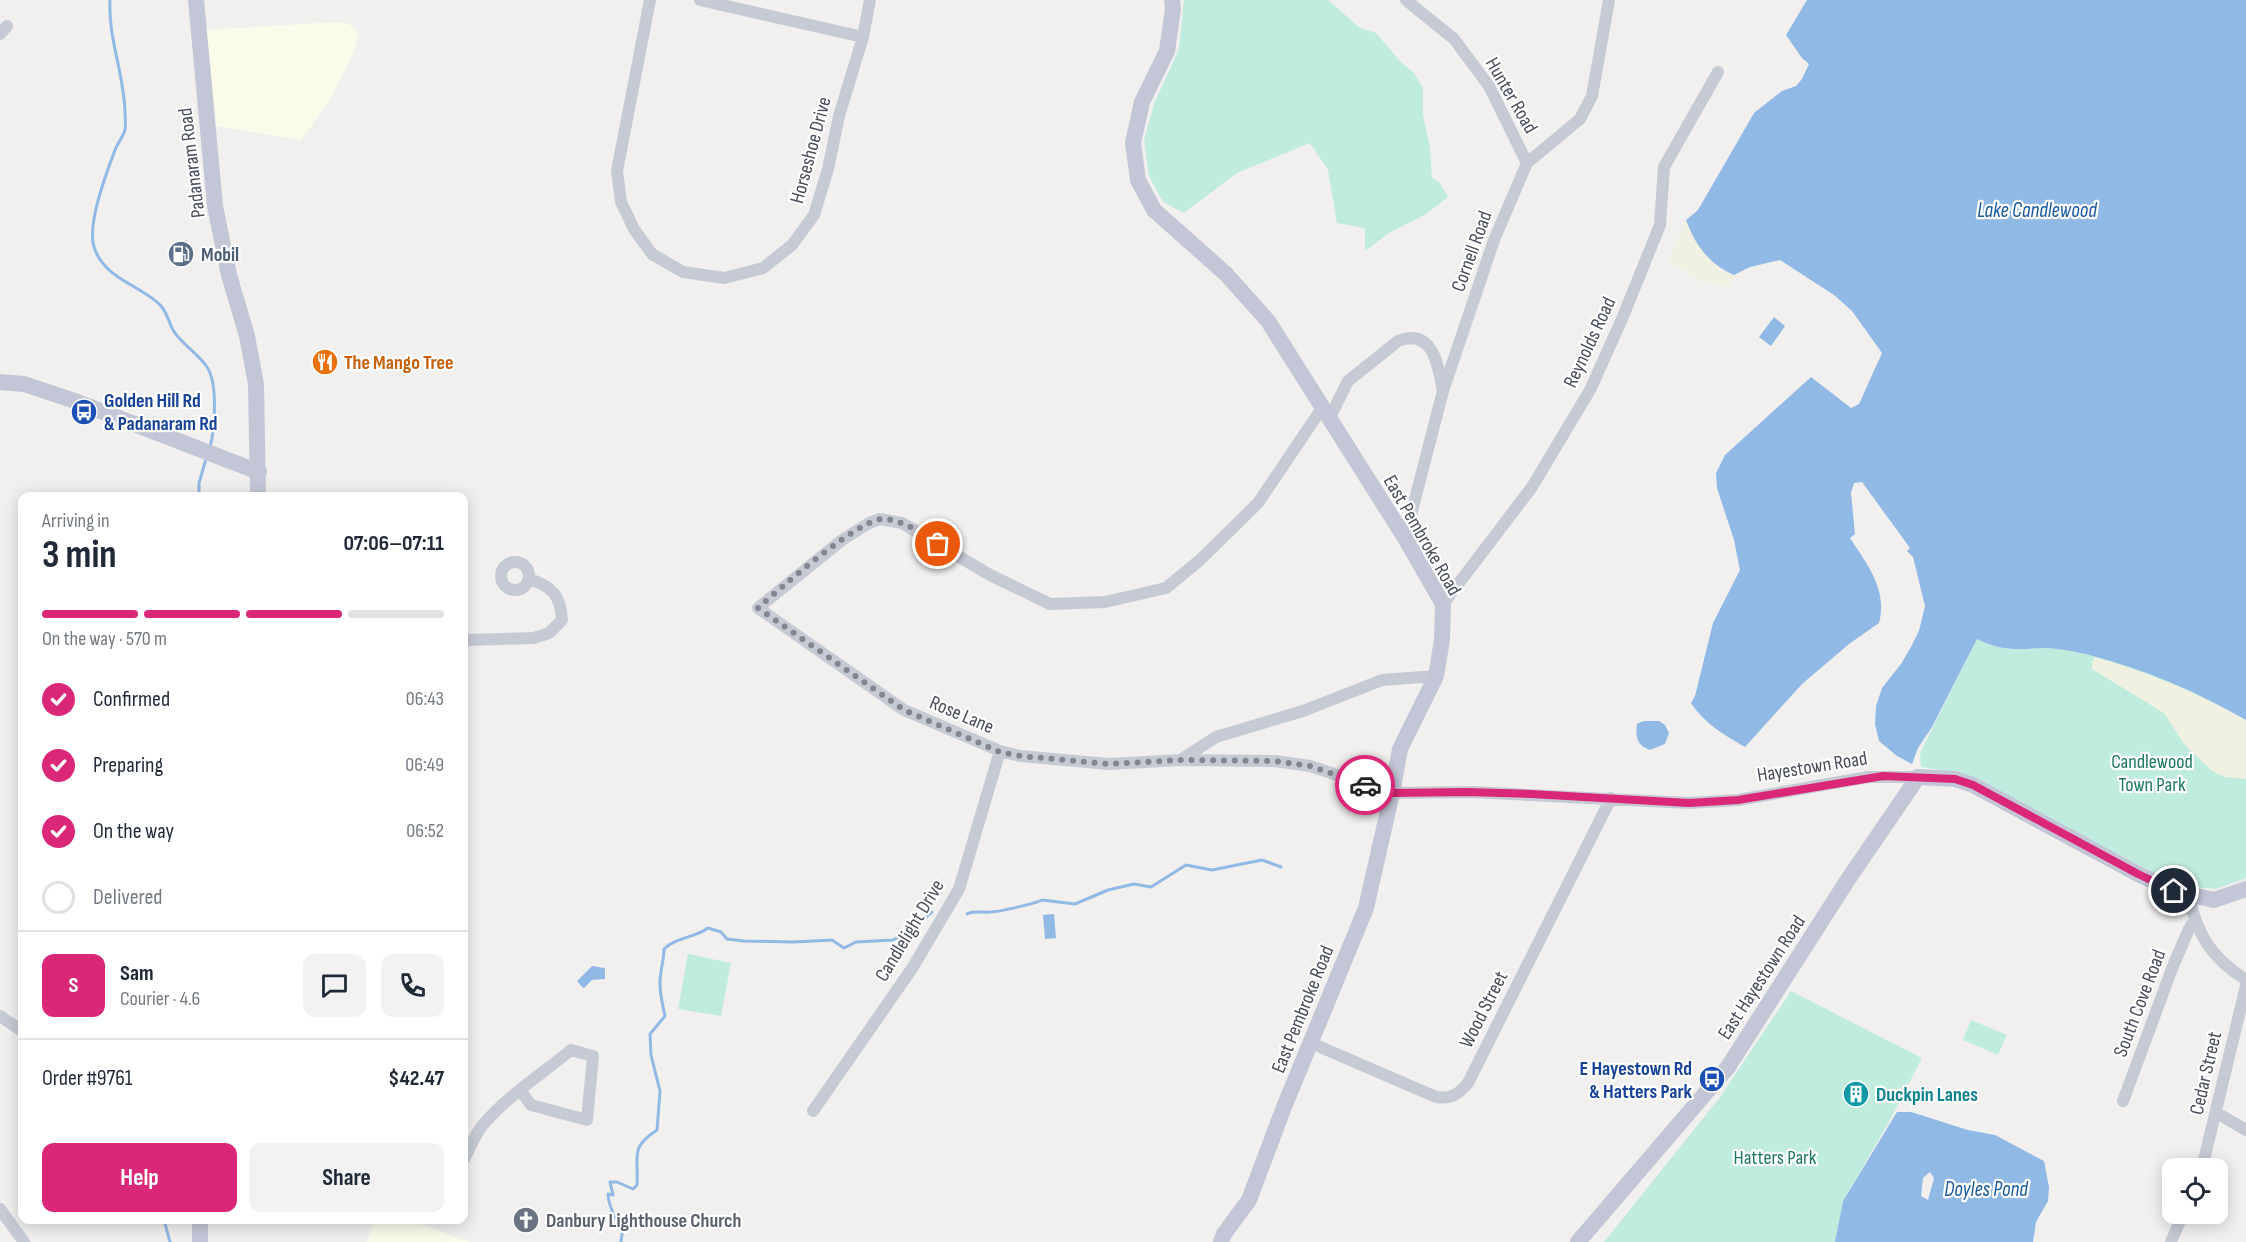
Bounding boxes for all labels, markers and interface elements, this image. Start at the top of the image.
street label: Hunter Road [1480,53,1542,138]
street label: Horseshoe Drive [785,94,837,206]
street label: Padanaram Road [173,107,211,219]
water label: Lake Candlewood [1977,198,2098,223]
street label: Cornell Road [1446,208,1498,295]
fuel station icon: Mobil [166,239,196,269]
place label: Mobil [201,243,239,267]
street label: Reynolds Road [1558,293,1621,392]
restaurant icon: The Mango Tree [310,347,340,377]
place label: The Mango Tree [344,351,454,375]
place label: Golden Hill Rd & Padanaram Rd [104,389,218,436]
bus stop icon: Golden Hill Rd & Padanaram Rd [69,397,99,427]
street label: East Pembroke Road [1378,471,1466,600]
text: Arriving in [42,509,110,533]
pin [912,518,963,569]
icon: bag [921,527,954,560]
text: 07:06–07:11 [343,530,444,557]
text: 3 min [42,532,117,579]
text: On the way · 570 m [42,627,167,651]
icon: check [42,683,75,716]
text: Confirmed [93,686,170,713]
text: 06:43 [406,687,444,711]
street label: Rose Lane [926,691,997,739]
street label: Hayestown Road [1755,746,1869,788]
icon: check [42,749,75,782]
park label: Candlewood Town Park [2111,750,2193,797]
text: Preparing [93,752,163,779]
text: 06:49 [405,753,444,777]
courier [1335,755,1395,815]
icon: car [1349,769,1382,802]
icon: check [42,815,75,848]
text: On the way [93,818,174,845]
text: 06:52 [406,819,444,843]
pin [2148,865,2199,916]
icon: home [2157,874,2190,907]
street label: Candlelight Drive [870,875,950,986]
text: Delivered [93,884,162,911]
street label: East Hayestown Road [1713,911,1811,1044]
street label: East Pembroke Road [1266,942,1339,1077]
street label: South Cove Road [2109,946,2171,1060]
button: chat [303,954,366,1017]
button: phone [381,954,444,1017]
text: Sam [120,960,154,987]
street label: Wood Street [1454,967,1513,1052]
text: S [69,972,78,999]
text: Courier · 4.6 [120,987,200,1011]
street label: Cedar Street [2185,1029,2227,1117]
place label: E Hayestown Rd & Hatters Park [1580,1057,1693,1104]
bus stop icon: E Hayestown Rd & Hatters Park [1697,1064,1727,1094]
text: Order #9761 [42,1065,133,1092]
text: $42.47 [388,1065,444,1092]
building icon: Duckpin Lanes [1841,1079,1871,1109]
place label: Duckpin Lanes [1876,1083,1978,1107]
button: Help [42,1143,237,1212]
button: Share [249,1143,444,1212]
park label: Hatters Park [1734,1146,1817,1170]
map controls [2162,1158,2228,1224]
button: locate [2162,1158,2228,1224]
water label: Doyles Pond [1944,1177,2029,1202]
church icon: Danbury Lighthouse Church [511,1205,541,1235]
place label: Danbury Lighthouse Church [546,1209,741,1233]

